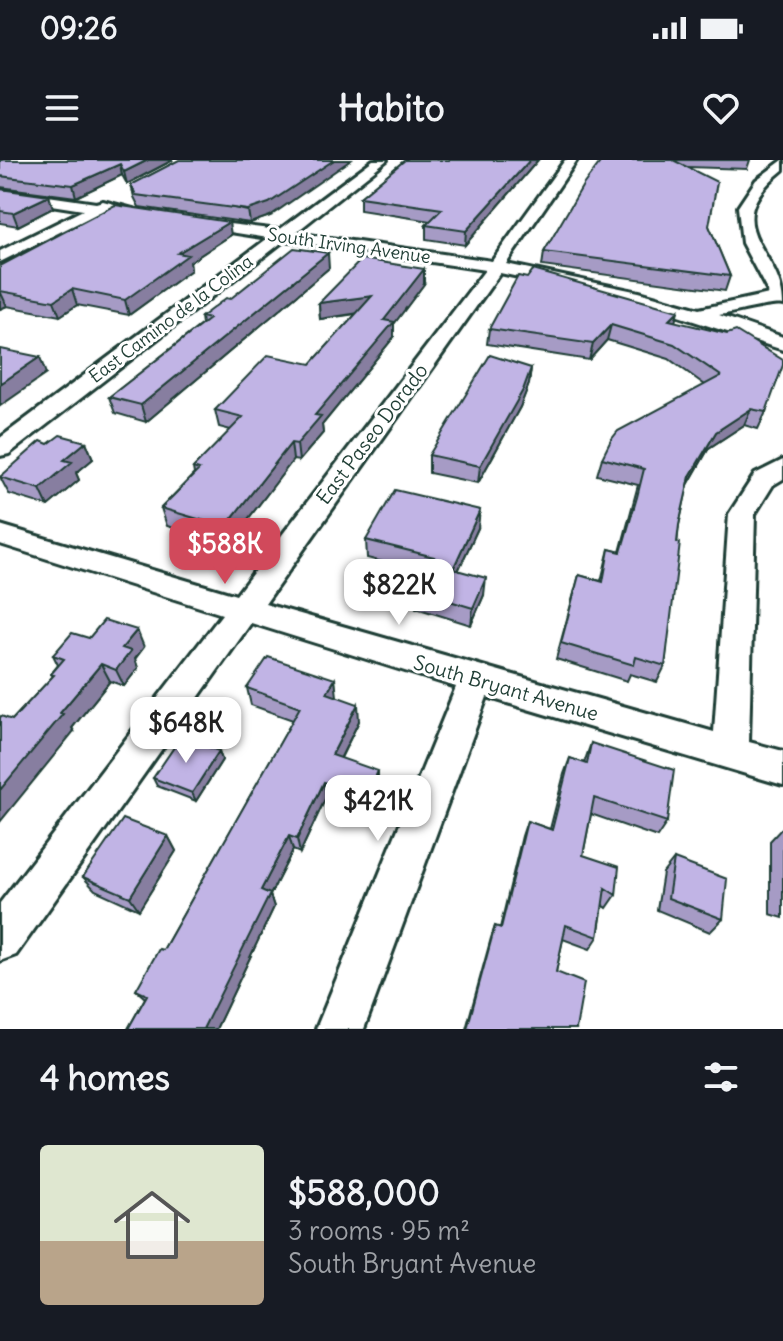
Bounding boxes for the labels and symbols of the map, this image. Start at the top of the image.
street label: South Irving Avenue [266,223,432,268]
street label: East Camino de la Colina [84,249,257,388]
street label: East Paseo Dorado [310,358,433,509]
pin: $588K [169,518,281,586]
pin: $822K [343,559,455,627]
street label: South Bryant Avenue [411,649,601,726]
pin: $648K [130,697,242,765]
pin: $421K [322,775,434,843]

